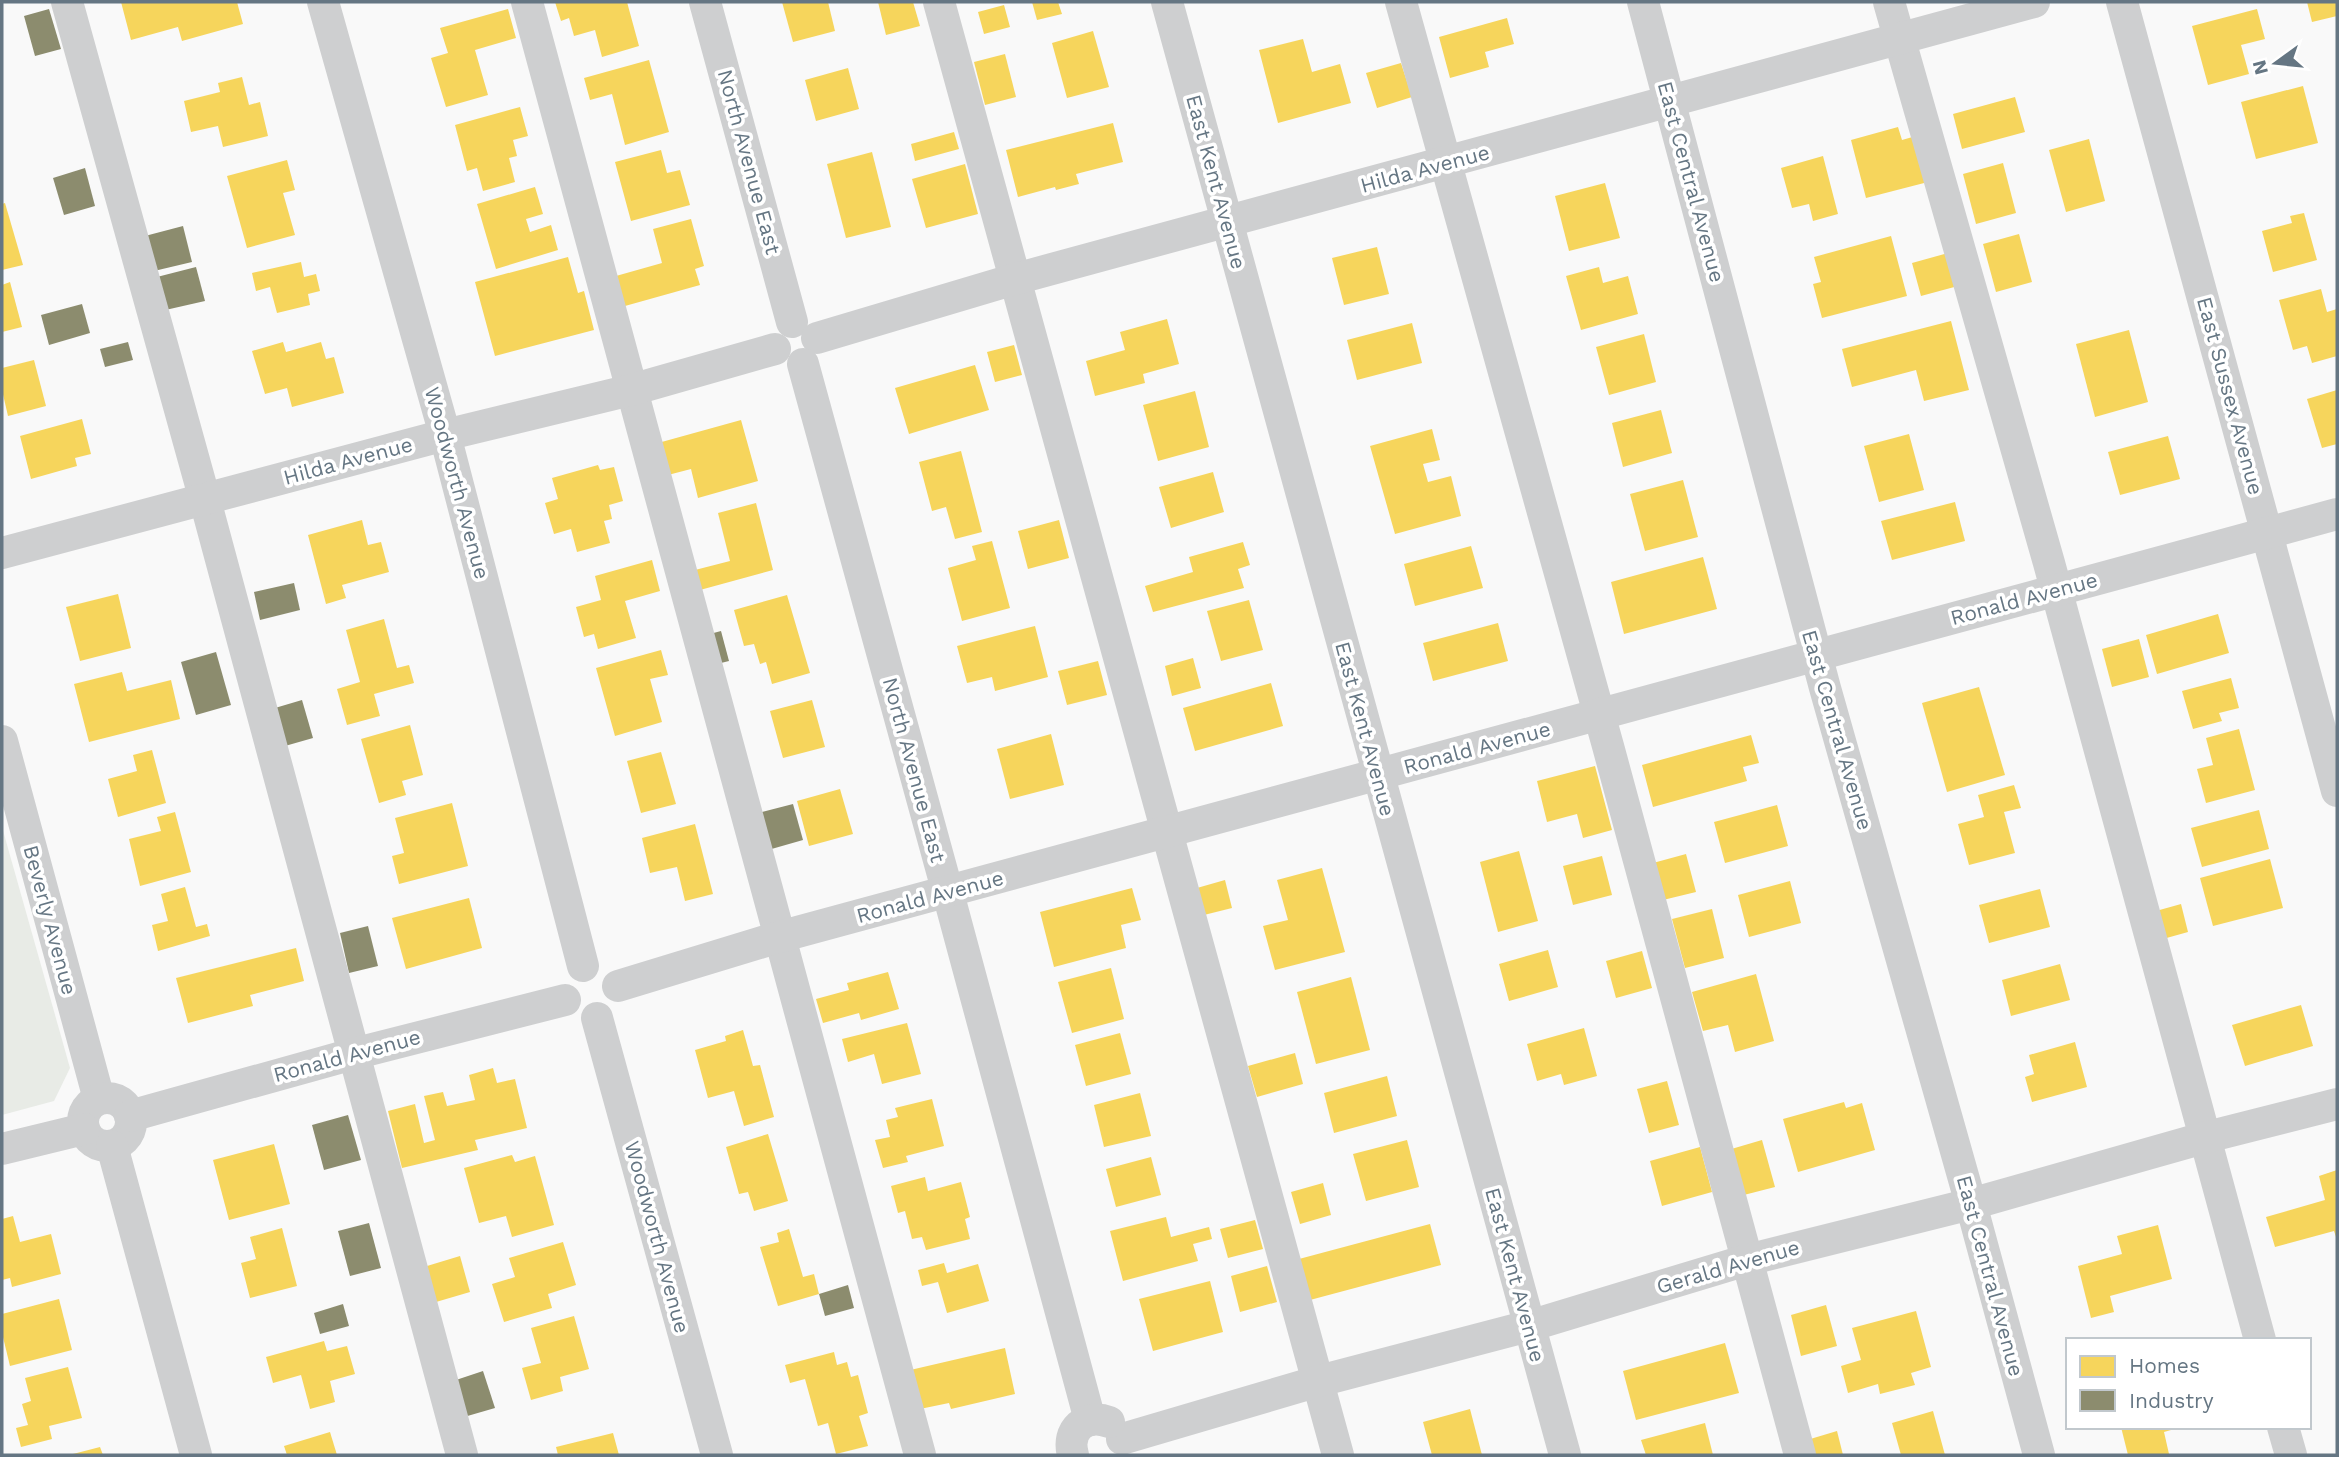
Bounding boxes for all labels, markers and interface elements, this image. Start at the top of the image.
north arrow [2241,28,2311,98]
text: N [2247,57,2273,77]
street label: North Avenue East [713,67,786,257]
street label: East Central Avenue [1653,79,1730,285]
street label: East Kent Avenue [1181,92,1252,272]
street label: Hilda Avenue [1358,139,1492,198]
street label: East Sussex Avenue [2192,294,2269,498]
street label: Woodworth Avenue [420,384,495,582]
street label: Hilda Avenue [281,431,415,490]
street label: Ronald Avenue [1948,567,2100,630]
street label: East Central Avenue [1797,627,1878,833]
street label: East Kent Avenue [1330,639,1401,819]
street label: North Avenue East [878,675,951,865]
street label: Ronald Avenue [1401,716,1553,779]
street label: Beverly Avenue [18,842,82,997]
street label: Ronald Avenue [854,865,1006,928]
street label: Ronald Avenue [271,1024,423,1087]
street label: Woodworth Avenue [620,1138,695,1336]
street label: East Central Avenue [1952,1173,2029,1379]
street label: East Kent Avenue [1480,1185,1551,1365]
street label: Gerald Avenue [1653,1234,1802,1299]
legend [2066,1338,2311,1429]
text: Homes [2129,1353,2200,1378]
text: Industry [2129,1388,2214,1413]

